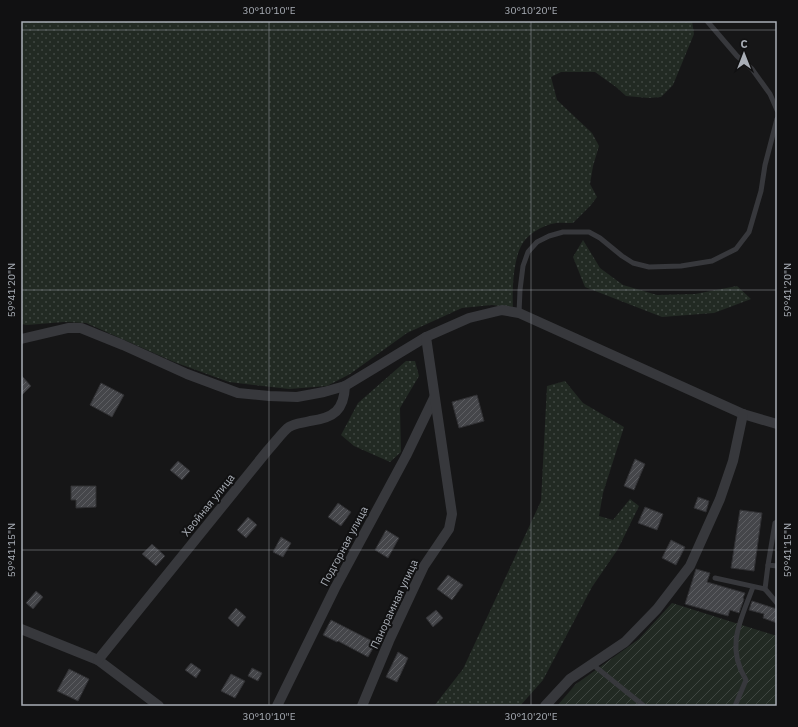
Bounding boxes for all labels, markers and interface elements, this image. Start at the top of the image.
text: 30°10'10"E [242,4,296,17]
text: 30°10'20"E [504,4,558,17]
north arrow [724,34,764,74]
text: С [740,37,748,51]
text: 59°41'20"N [5,263,18,317]
text: 59°41'20"N [781,263,794,317]
street label: Хвойная улица [178,471,238,539]
street label: Подгорная улица [317,503,371,588]
text: 59°41'15"N [5,523,18,577]
text: 59°41'15"N [781,523,794,577]
street label: Панорамная улица [367,557,421,651]
text: 30°10'10"E [242,710,296,723]
text: 30°10'20"E [504,710,558,723]

